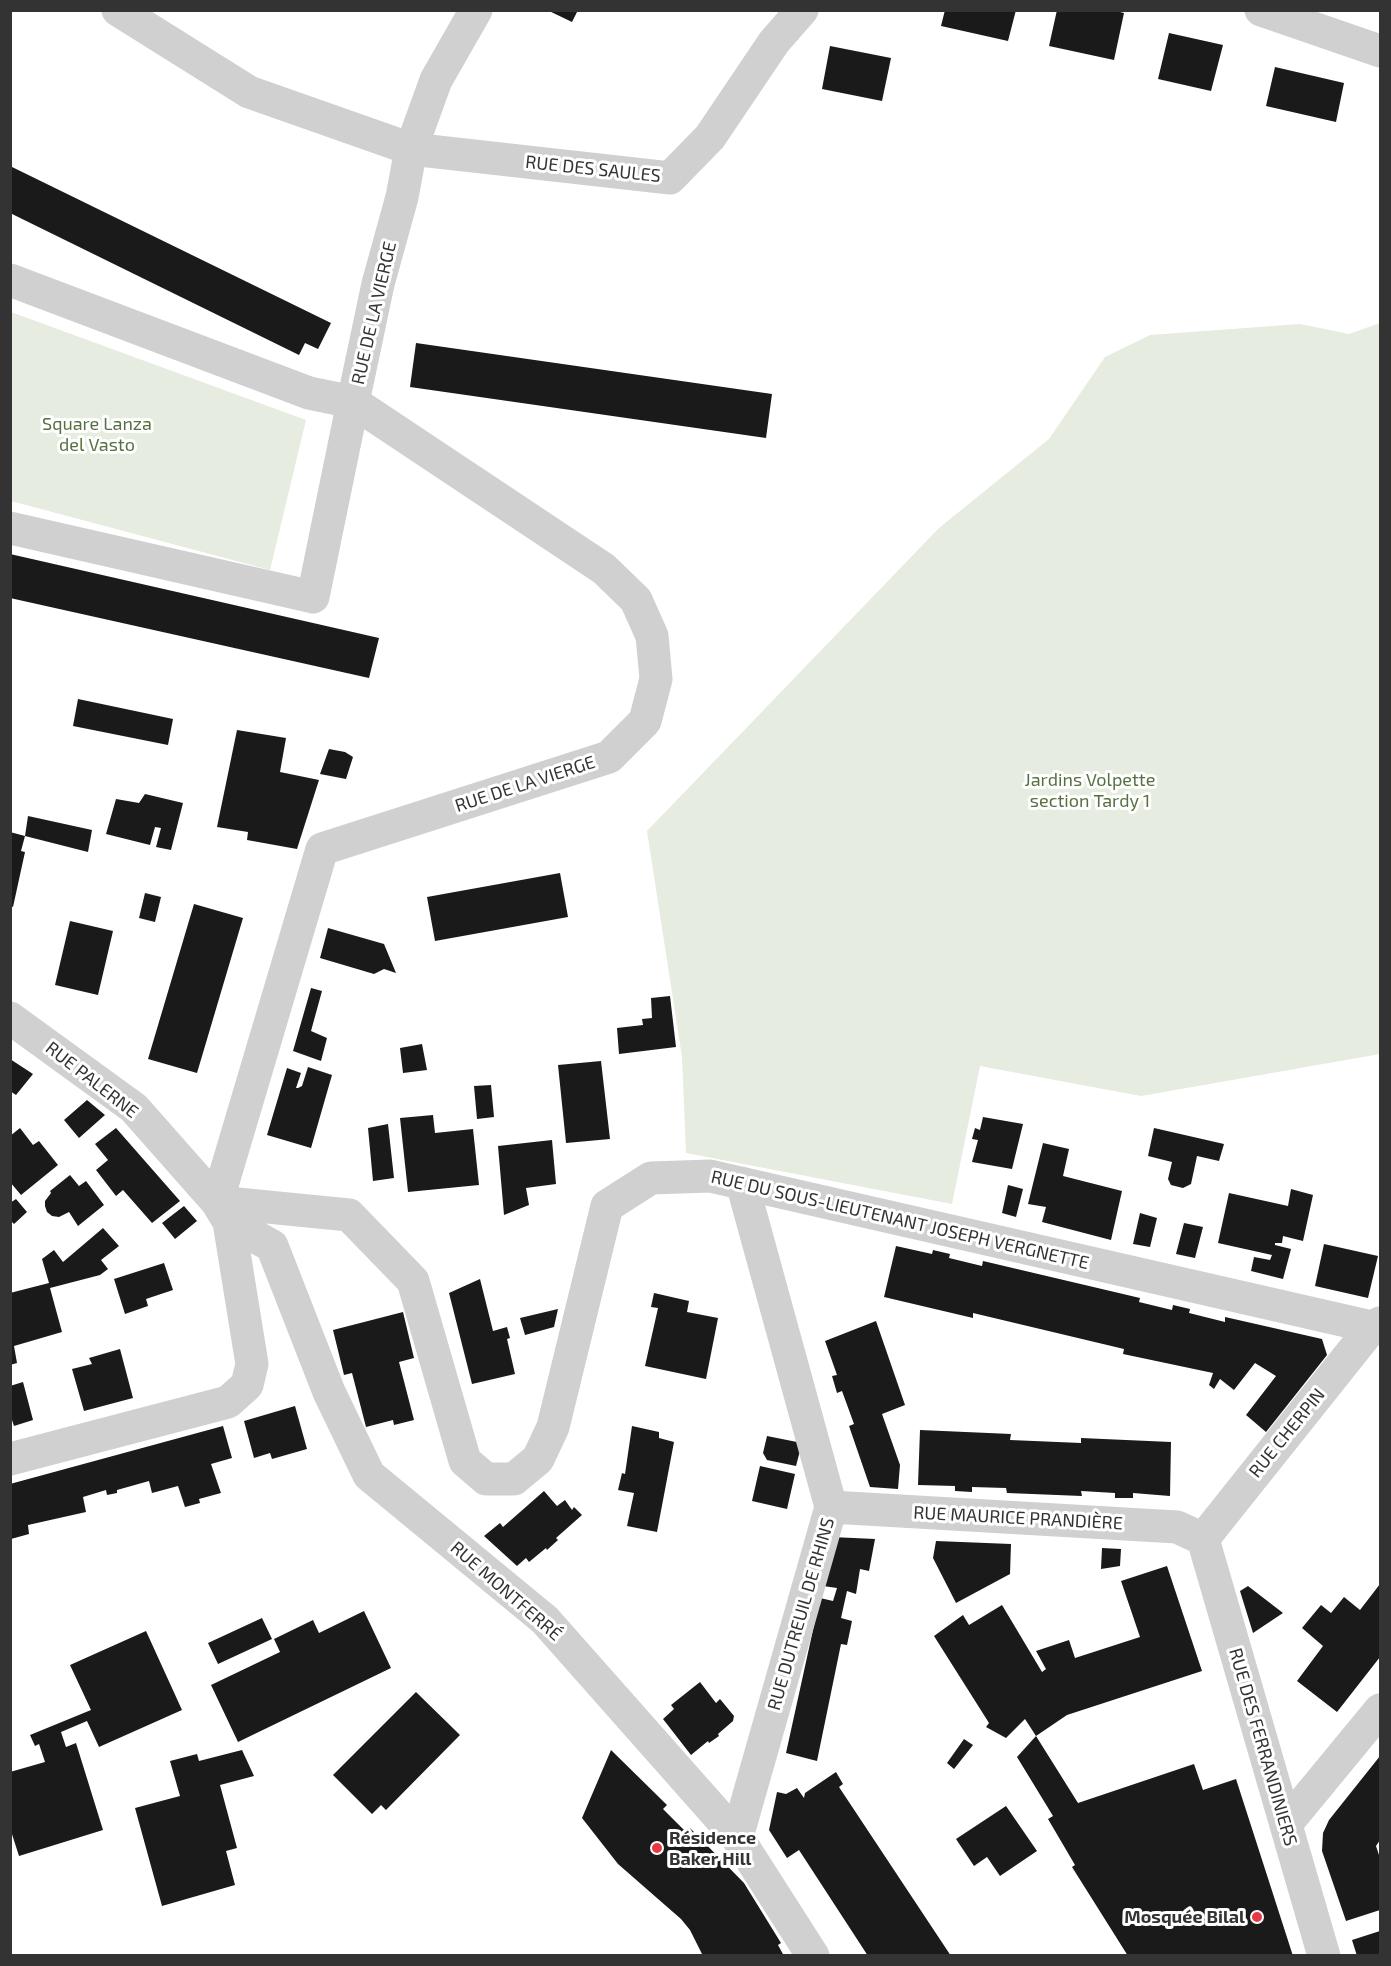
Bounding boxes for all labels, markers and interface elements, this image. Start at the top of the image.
street label: RUE DES SAULES [524,151,662,187]
street label: RUE DE LA VIERGE [347,239,401,387]
park label: Square Lanza del Vasto [42,413,152,456]
street label: RUE DE LA VIERGE [452,751,598,817]
park label: Jardins Volpette section Tardy 1 [1025,769,1155,812]
street label: RUE PALERNE [41,1037,143,1123]
street label: RUE DU SOUS-LIEUTENANT JOSEPH VERGNETTE [709,1166,1091,1274]
street label: RUE CHERPIN [1244,1384,1330,1482]
street label: RUE MAURICE PRANDIÈRE [913,1502,1123,1534]
street label: RUE DUTREUIL DE RHINS [763,1515,839,1713]
street label: RUE MONTFERRÉ [446,1537,566,1645]
street label: RUE DES FERRANDINIERS [1224,1646,1302,1848]
place label: Résidence Baker Hill [669,1827,756,1870]
marker: Résidence Baker Hill [650,1841,664,1855]
place label: Mosquée Bilal [1124,1906,1245,1928]
marker: Mosquée Bilal [1250,1910,1264,1924]

